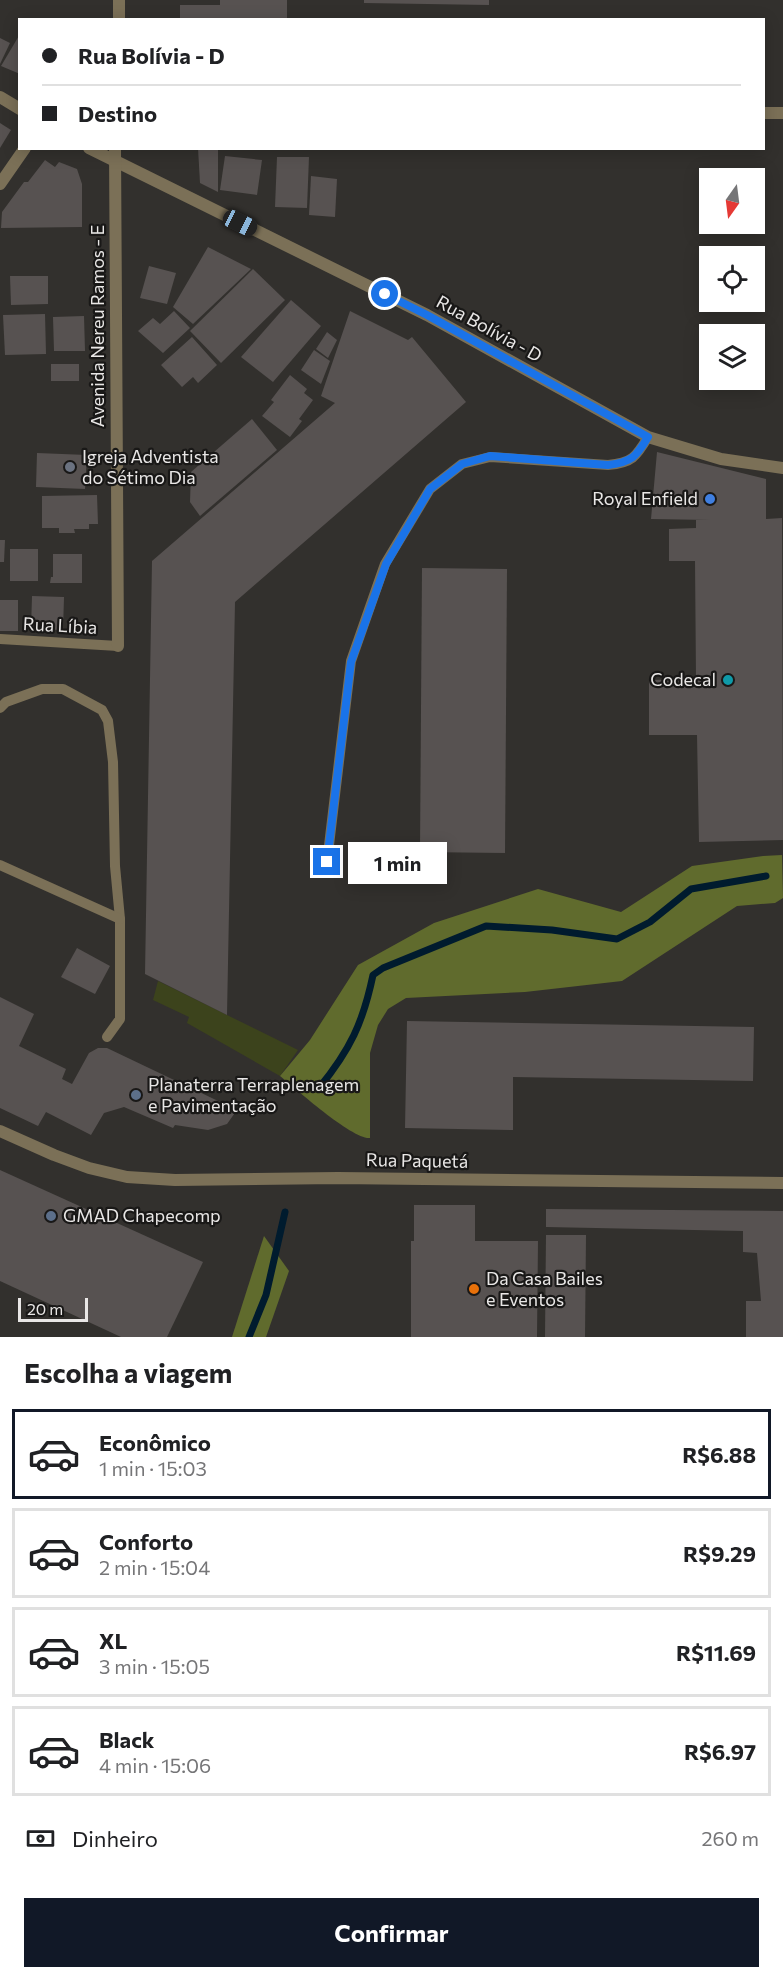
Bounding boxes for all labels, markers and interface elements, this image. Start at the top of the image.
text: Rua Bolívia - D [78,42,225,69]
text: Destino [78,100,157,127]
north arrow [699,168,765,234]
map controls [699,168,765,390]
car [220,207,260,239]
street label: Avenida Nereu Ramos - E [86,225,108,427]
button: locate [699,246,765,312]
route start [371,280,398,307]
street label: Rua Bolívia - D [433,290,546,366]
button: layers [699,324,765,390]
place label: Igreja Adventista do Sétimo Dia [82,445,219,488]
marker: Igreja Adventista do Sétimo Dia [63,460,77,474]
place label: Royal Enfield [592,487,698,509]
marker: Royal Enfield [703,492,717,506]
street label: Rua Líbia [22,612,98,638]
place label: Codecal [650,668,716,690]
marker: Codecal [721,673,735,687]
callout: 1 min [348,841,447,883]
route end [313,848,340,875]
text: 1 min [374,851,421,875]
place label: Planaterra Terraplenagem e Pavimentação [148,1073,359,1116]
marker: Planaterra Terraplenagem e Pavimentação [129,1088,143,1102]
street label: Rua Paquetá [366,1148,468,1172]
place label: GMAD Chapecomp [63,1204,221,1226]
marker: GMAD Chapecomp [44,1209,58,1223]
place label: Da Casa Bailes e Eventos [486,1267,603,1310]
marker: Da Casa Bailes e Eventos [467,1282,481,1296]
scale bar [18,1295,88,1322]
text: 20 m [27,1299,63,1318]
text: Escolha a viagem [24,1356,232,1389]
icon: car [27,1427,81,1481]
text: Econômico [99,1429,211,1456]
text: R$6.88 [682,1441,756,1468]
text: 1 min · 15:03 [99,1456,207,1480]
icon: car [27,1526,81,1580]
text: Conforto [99,1528,193,1555]
text: R$9.29 [683,1540,756,1567]
text: 2 min · 15:04 [99,1555,210,1579]
icon: car [27,1625,81,1679]
text: XL [99,1627,127,1654]
text: R$11.69 [676,1639,756,1666]
text: 3 min · 15:05 [99,1654,210,1678]
icon: car [27,1724,81,1778]
text: Black [99,1726,154,1753]
text: R$6.97 [684,1738,756,1765]
text: 4 min · 15:06 [99,1753,211,1777]
icon: cash [24,1822,57,1855]
text: Dinheiro [72,1825,158,1852]
text: 260 m [701,1826,759,1850]
button: Confirmar [24,1898,759,1967]

